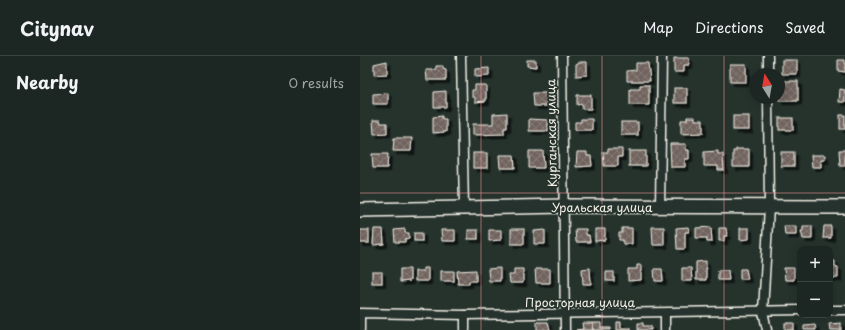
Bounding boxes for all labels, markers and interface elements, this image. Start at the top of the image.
text: Citynav [20,14,94,42]
text: Map [643,17,673,38]
text: Directions [695,17,763,38]
text: Saved [785,17,825,38]
north arrow [749,68,785,104]
text: Nearby [16,69,78,95]
text: 0 results [289,73,344,92]
street label: Курганская улица [541,78,561,187]
street label: Уральская улица [552,198,653,216]
map controls [797,246,833,318]
button: + [797,246,833,282]
button: − [797,282,833,318]
street label: Просторная улица [525,293,635,311]

